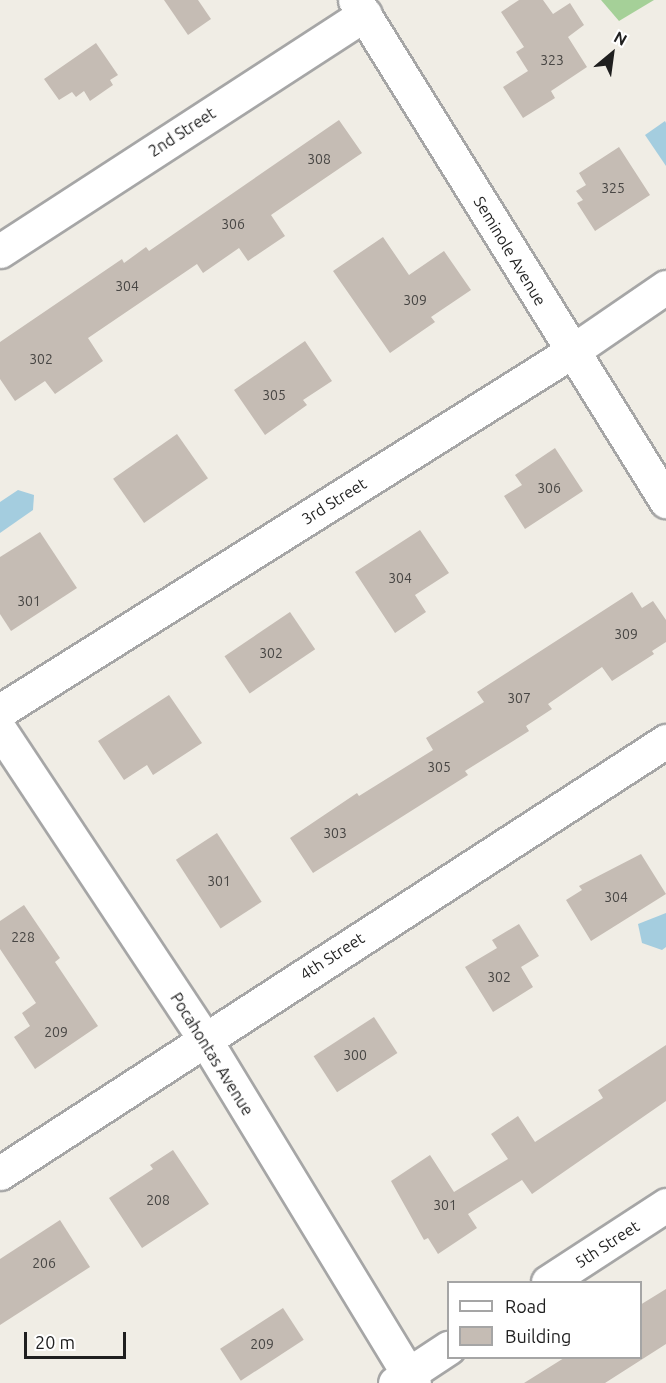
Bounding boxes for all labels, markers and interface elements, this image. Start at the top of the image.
north arrow [582,24,642,84]
text: N [611,27,630,49]
house number: 323 [540,52,564,68]
street label: 2nd Street [145,103,219,161]
house number: 308 [307,151,331,167]
house number: 325 [601,180,625,196]
street label: Seminole Avenue [470,193,550,309]
house number: 306 [221,216,245,232]
house number: 304 [115,278,139,294]
house number: 309 [403,292,427,308]
house number: 302 [29,351,53,367]
house number: 305 [262,387,286,403]
street label: 3rd Street [298,474,370,528]
house number: 306 [537,480,561,496]
house number: 304 [388,570,412,586]
house number: 301 [17,593,41,609]
house number: 309 [614,626,638,642]
house number: 302 [259,645,283,661]
house number: 307 [507,690,531,706]
house number: 305 [427,759,451,775]
house number: 303 [323,825,347,841]
house number: 301 [207,873,231,889]
house number: 304 [604,889,628,905]
street label: 4th Street [296,928,368,984]
house number: 228 [11,929,35,945]
house number: 302 [487,969,511,985]
street label: Pocahontas Avenue [167,989,257,1119]
house number: 209 [44,1024,68,1040]
house number: 300 [343,1047,367,1063]
house number: 208 [146,1192,170,1208]
house number: 301 [433,1197,457,1213]
street label: 5th Street [571,1216,643,1272]
house number: 206 [32,1255,56,1271]
legend [447,1281,642,1359]
text: Road [505,1296,547,1316]
scale bar [27,1320,129,1358]
text: Building [505,1326,571,1346]
text: 20 m [35,1332,75,1352]
house number: 209 [250,1336,274,1352]

